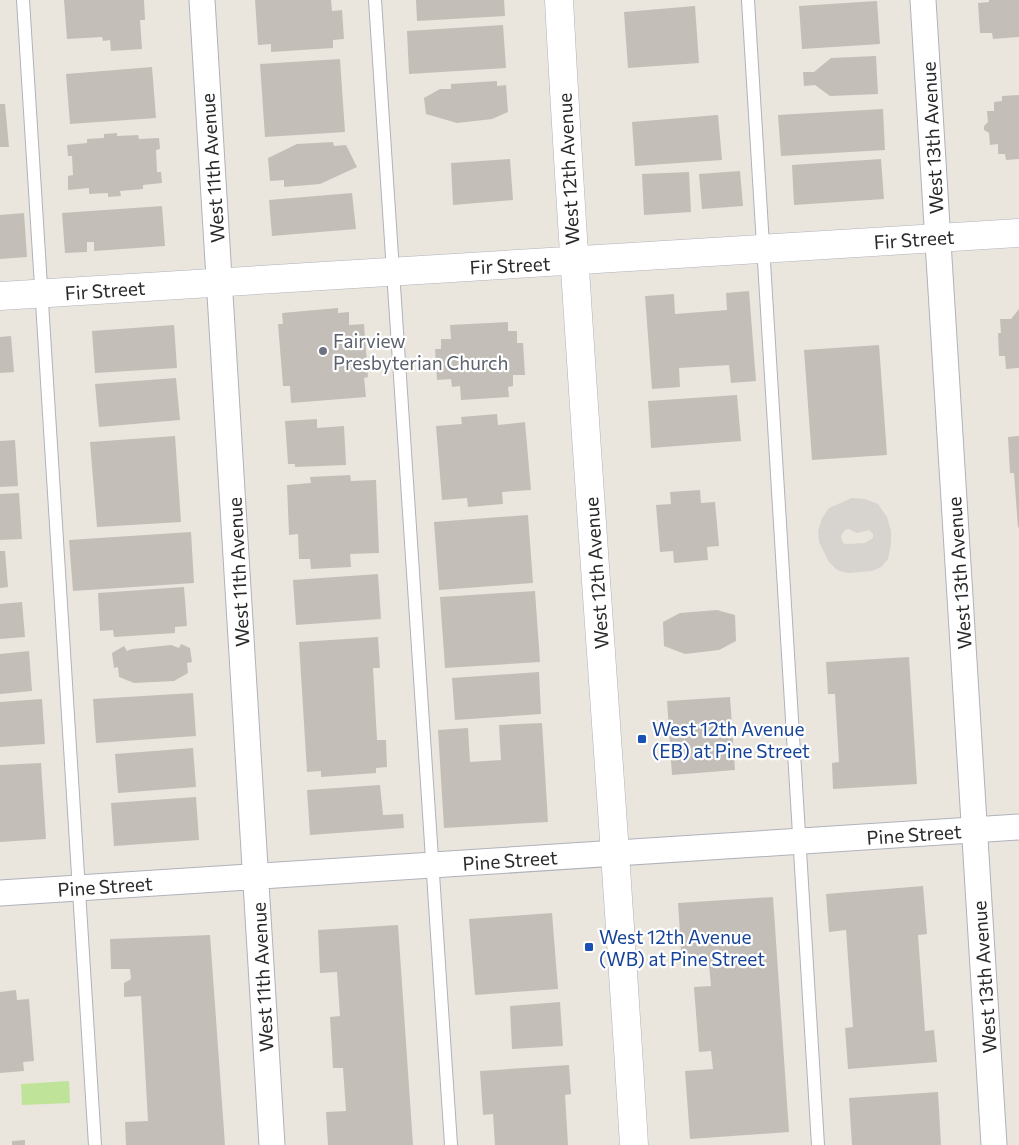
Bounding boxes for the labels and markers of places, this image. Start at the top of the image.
place label: Fairview Presbyterian Church [333,329,508,374]
marker: Fairview Presbyterian Church [317,345,329,357]
place label: West 12th Avenue (EB) at Pine Street [652,717,810,762]
marker: West 12th Avenue (EB) at Pine Street [636,733,648,745]
place label: West 12th Avenue (WB) at Pine Street [599,925,765,970]
marker: West 12th Avenue (WB) at Pine Street [583,941,595,953]

